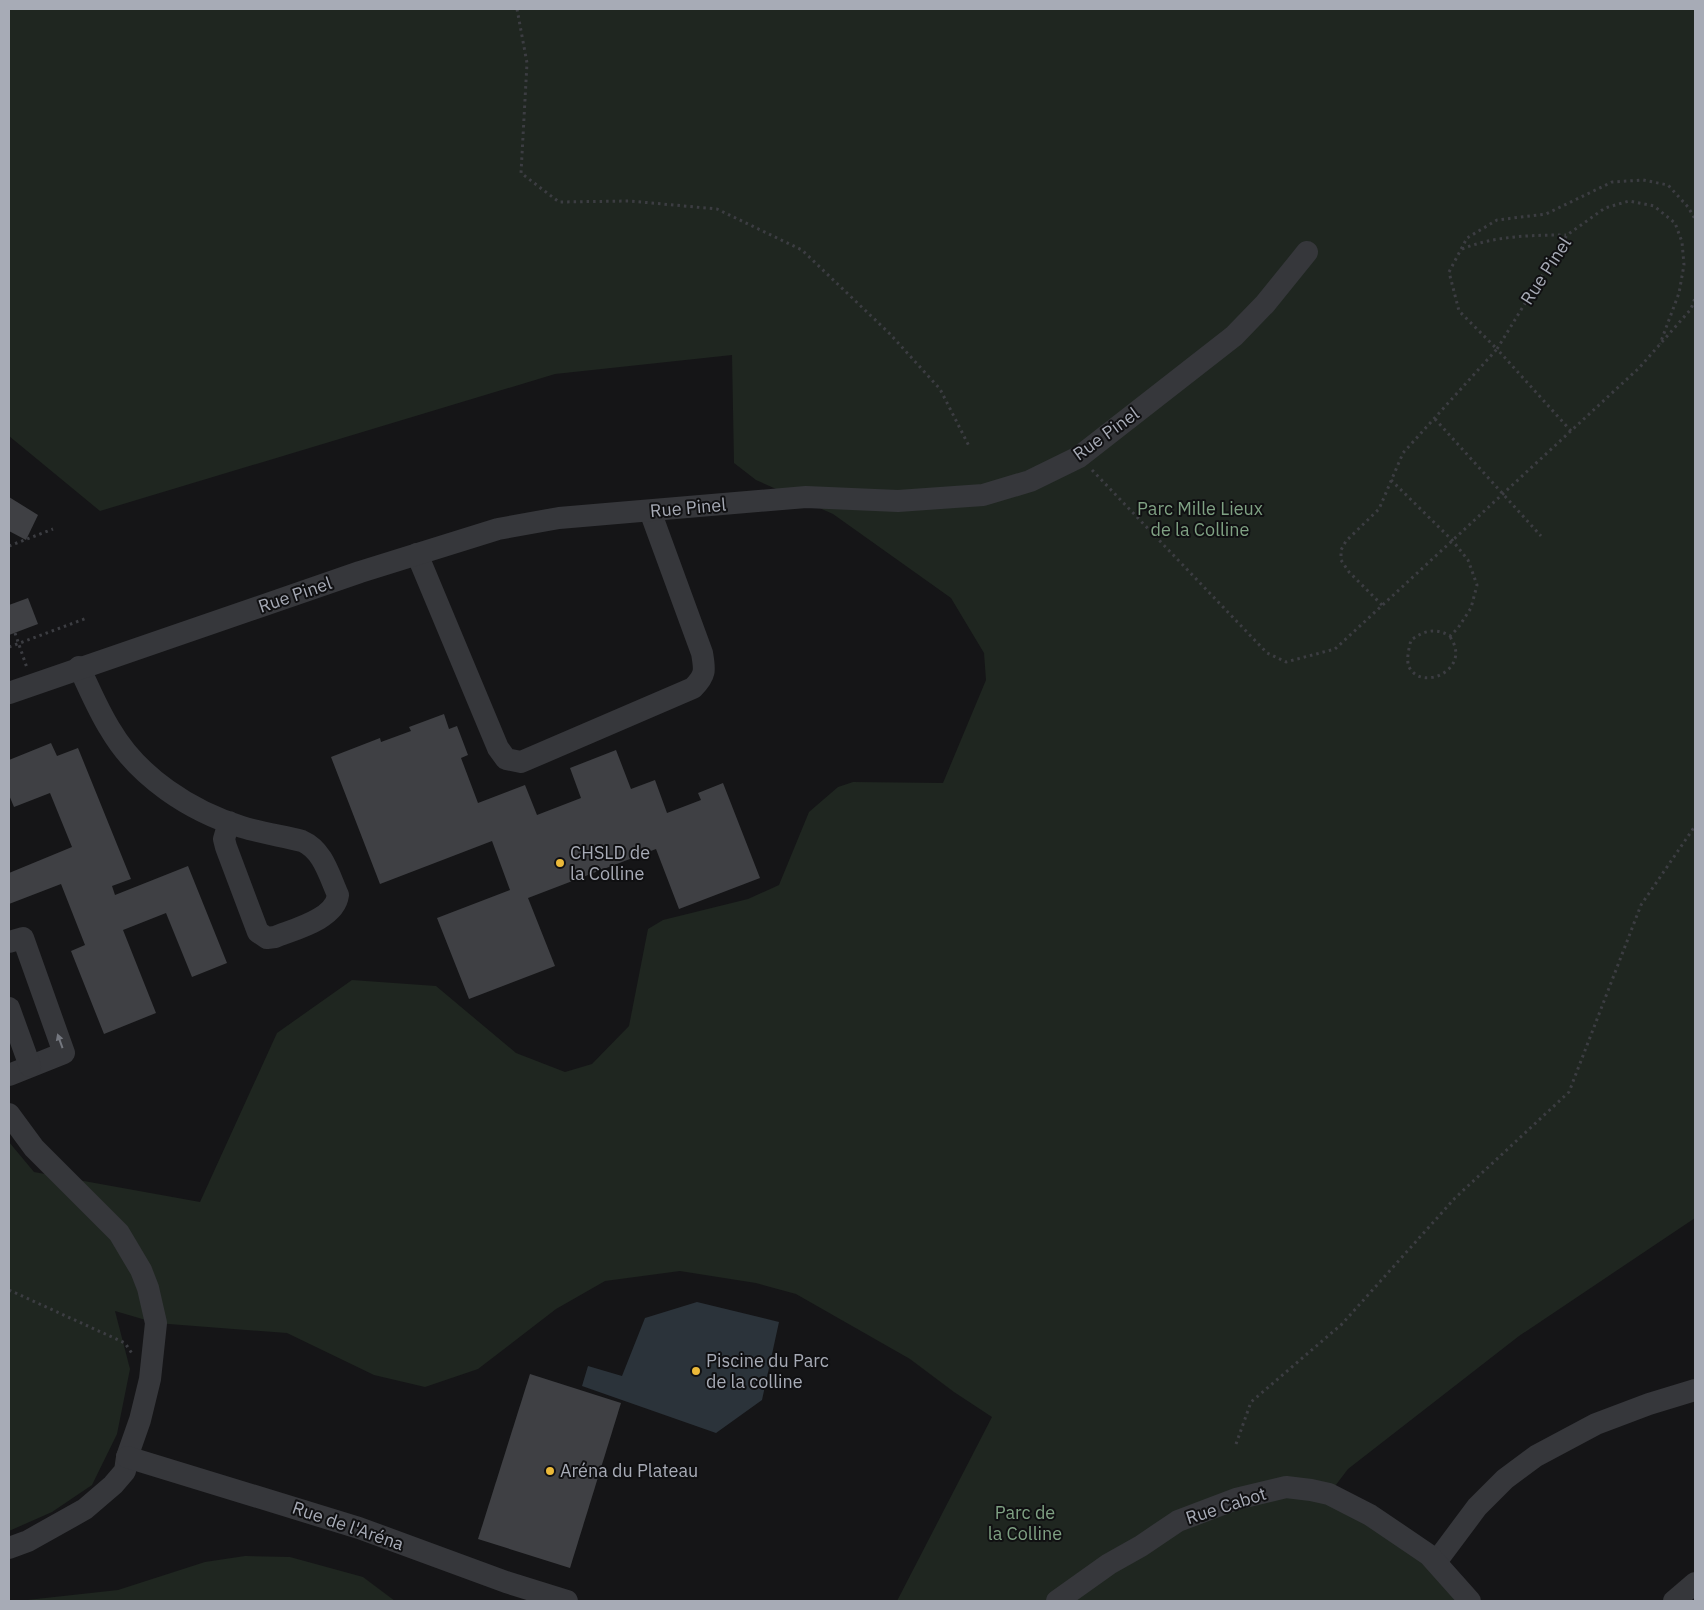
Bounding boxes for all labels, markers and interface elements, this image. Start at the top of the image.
street label: Rue Pinel [1515,232,1576,309]
street label: Rue Pinel [1068,402,1143,465]
street label: Rue Pinel [649,493,727,522]
park label: Parc Mille Lieux de la Colline [1137,497,1263,541]
street label: Rue Pinel [255,571,335,618]
place label: CHSLD de la Colline [570,841,650,885]
marker: CHSLD de la Colline [554,857,566,869]
one-way arrow [56,1033,64,1048]
place label: Piscine du Parc de la colline [706,1349,829,1393]
marker: Piscine du Parc de la colline [690,1365,702,1377]
place label: Aréna du Plateau [560,1459,698,1482]
marker: Aréna du Plateau [544,1465,556,1477]
street label: Rue Cabot [1183,1482,1269,1529]
street label: Rue de l'Aréna [289,1496,407,1556]
park label: Parc de la Colline [988,1501,1062,1545]

